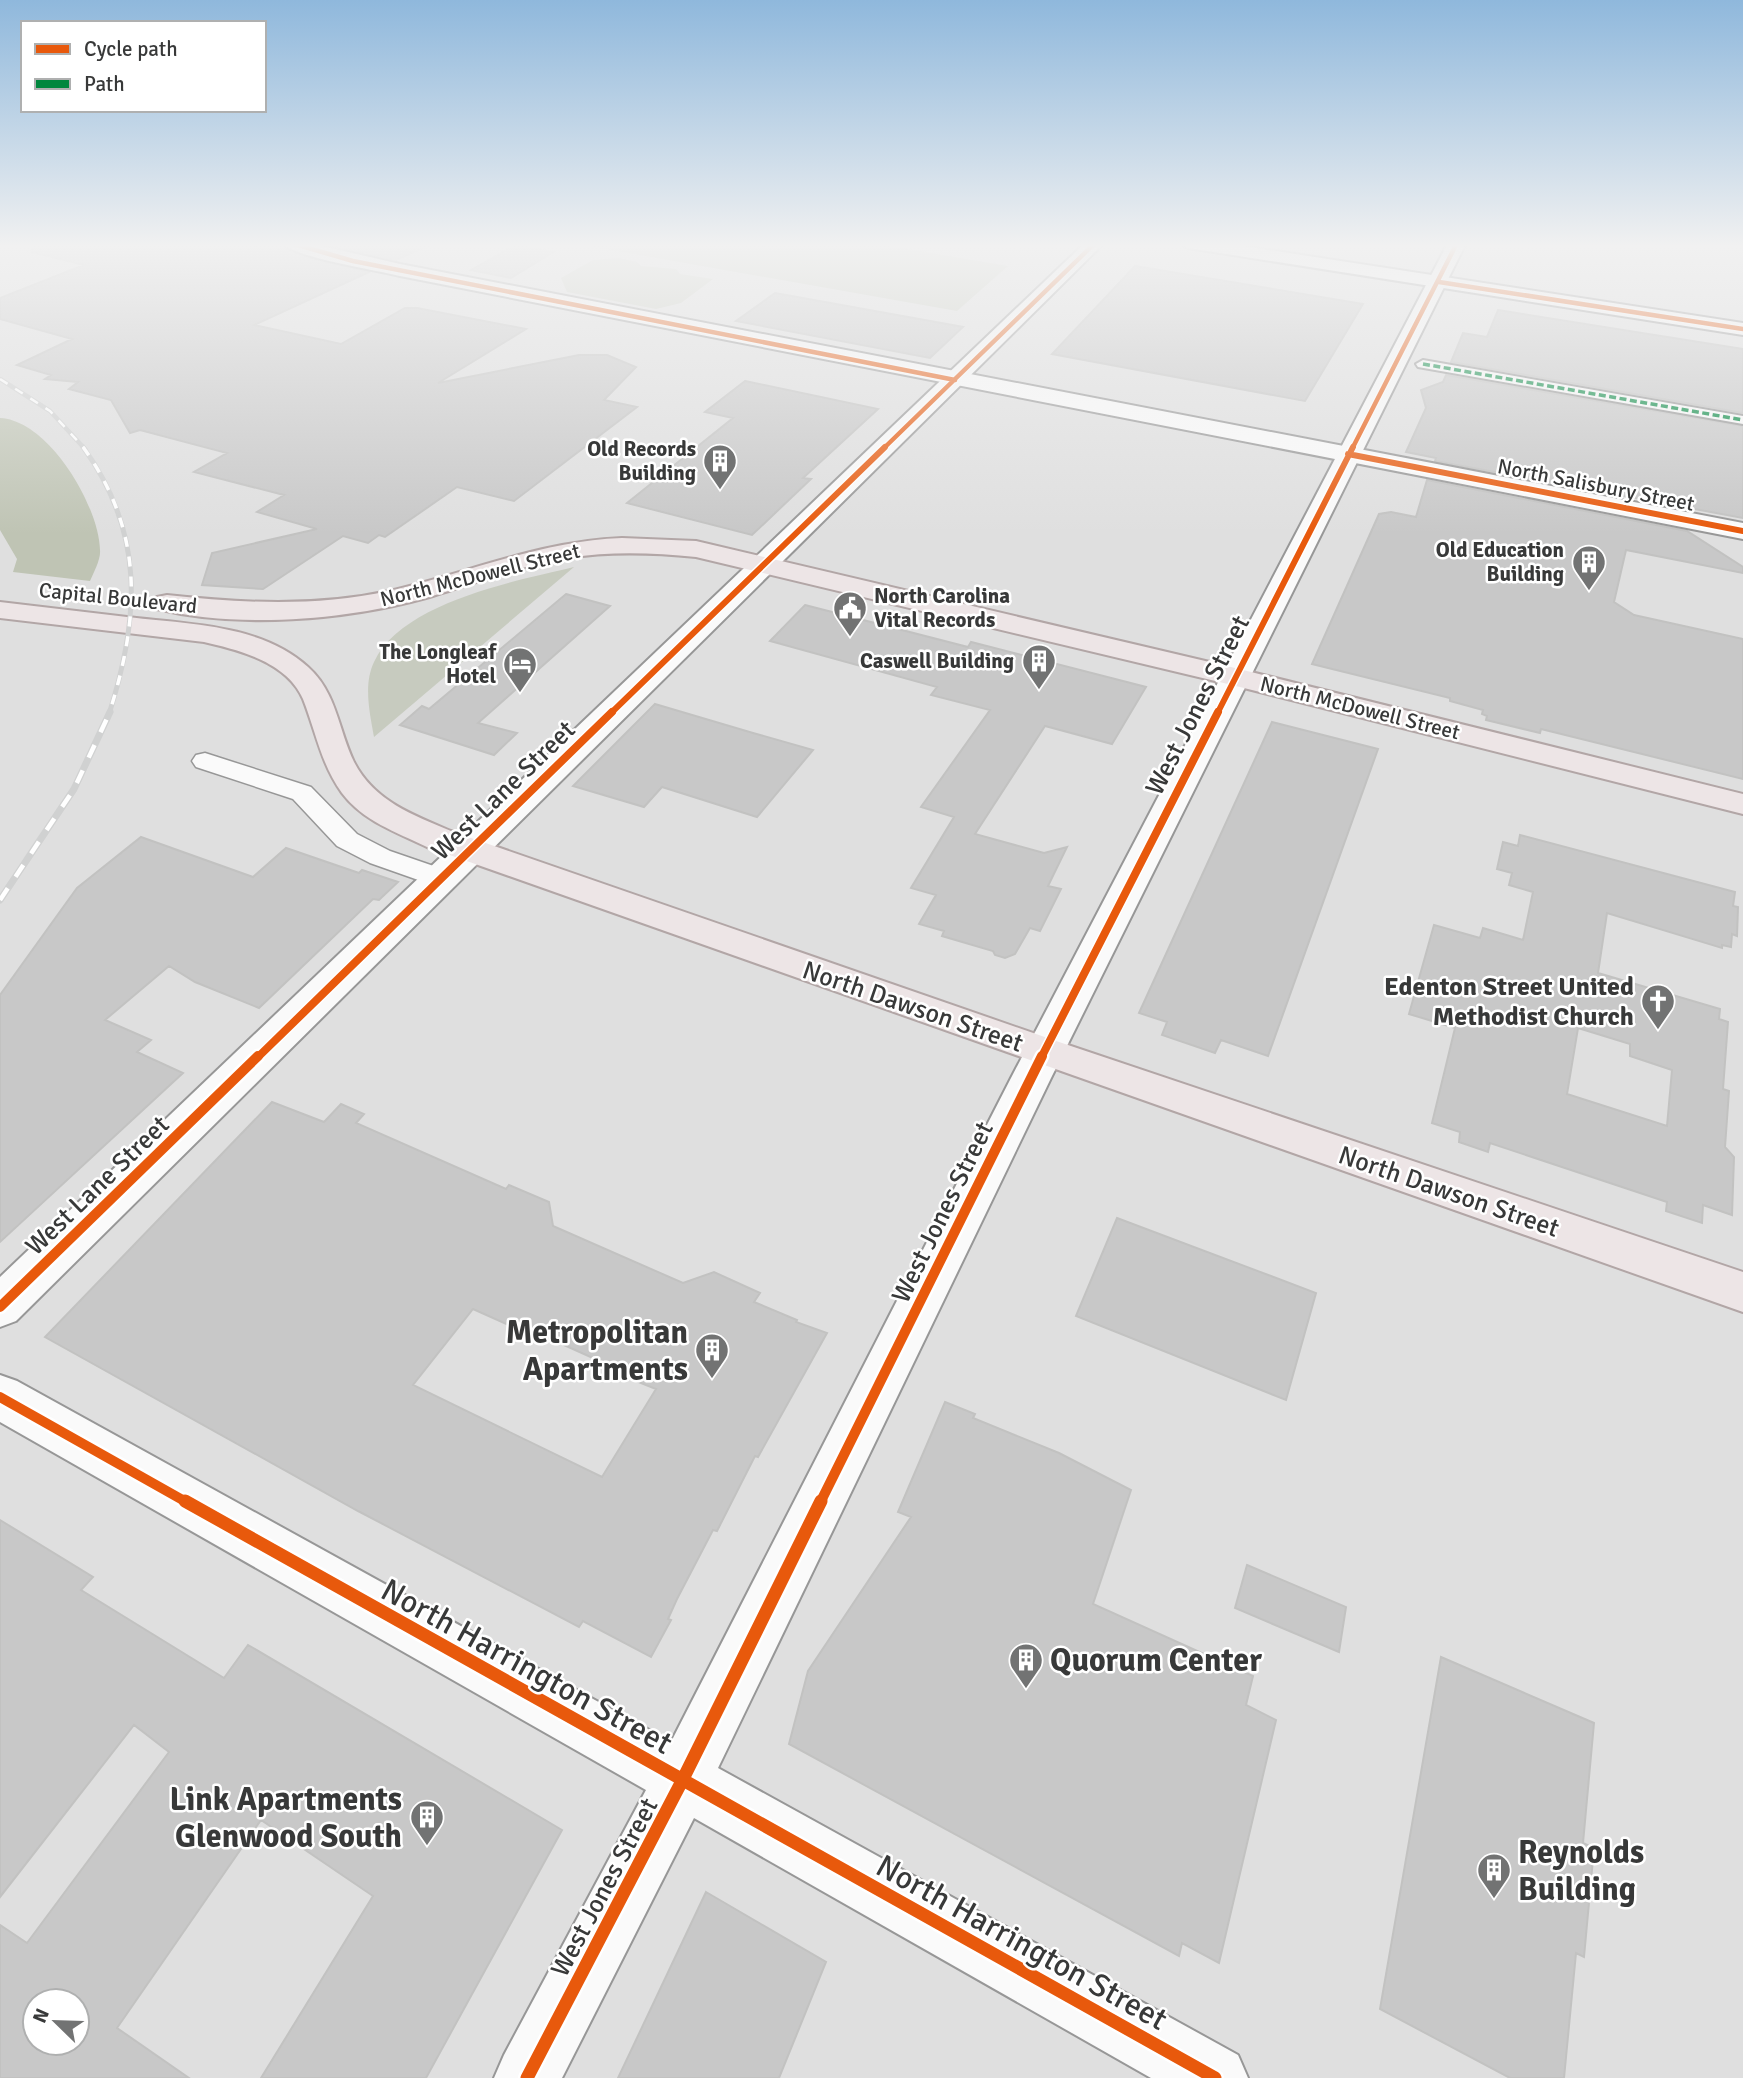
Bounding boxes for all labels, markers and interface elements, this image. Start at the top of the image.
legend [21,21,266,112]
text: Cycle path [84,36,178,62]
text: Path [84,71,125,97]
place label: Old Records Building [587,436,696,486]
building icon: Old Records Building [701,442,739,491]
street label: North Salisbury Street [1495,453,1697,517]
place label: Old Education Building [1436,537,1564,587]
street label: North McDowell Street [378,538,582,612]
building icon: Old Education Building [1570,543,1608,592]
street label: Capital Boulevard [38,577,198,619]
place label: North Carolina Vital Records [874,583,1010,633]
public building icon: North Carolina Vital Records [831,589,869,638]
street label: West Jones Street [1139,610,1257,801]
place label: The Longleaf Hotel [379,639,497,689]
building icon: Caswell Building [1020,642,1058,691]
hotel icon: The Longleaf Hotel [501,645,539,694]
place label: Caswell Building [860,648,1014,674]
street label: North McDowell Street [1258,671,1462,745]
street label: West Lane Street [425,714,582,867]
street label: North Dawson Street [798,954,1027,1060]
place label: Edenton Street United Methodist Church [1384,971,1634,1033]
church icon: Edenton Street United Methodist Church [1639,982,1677,1031]
street label: West Lane Street [19,1109,176,1262]
street label: West Jones Street [885,1117,1001,1308]
street label: North Dawson Street [1334,1139,1563,1245]
place label: Metropolitan Apartments [506,1313,688,1389]
building icon: Metropolitan Apartments [693,1331,731,1380]
street label: North Harrington Street [374,1570,679,1763]
building icon: Quorum Center [1007,1641,1045,1690]
place label: Quorum Center [1050,1641,1262,1680]
place label: Link Apartments Glenwood South [170,1780,402,1856]
street label: West Jones Street [544,1793,665,1982]
building icon: Link Apartments Glenwood South [408,1798,446,1847]
place label: Reynolds Building [1518,1833,1644,1909]
street label: North Harrington Street [869,1846,1174,2039]
building icon: Reynolds Building [1475,1851,1513,1900]
north arrow [21,1987,91,2057]
text: N [28,2005,55,2027]

